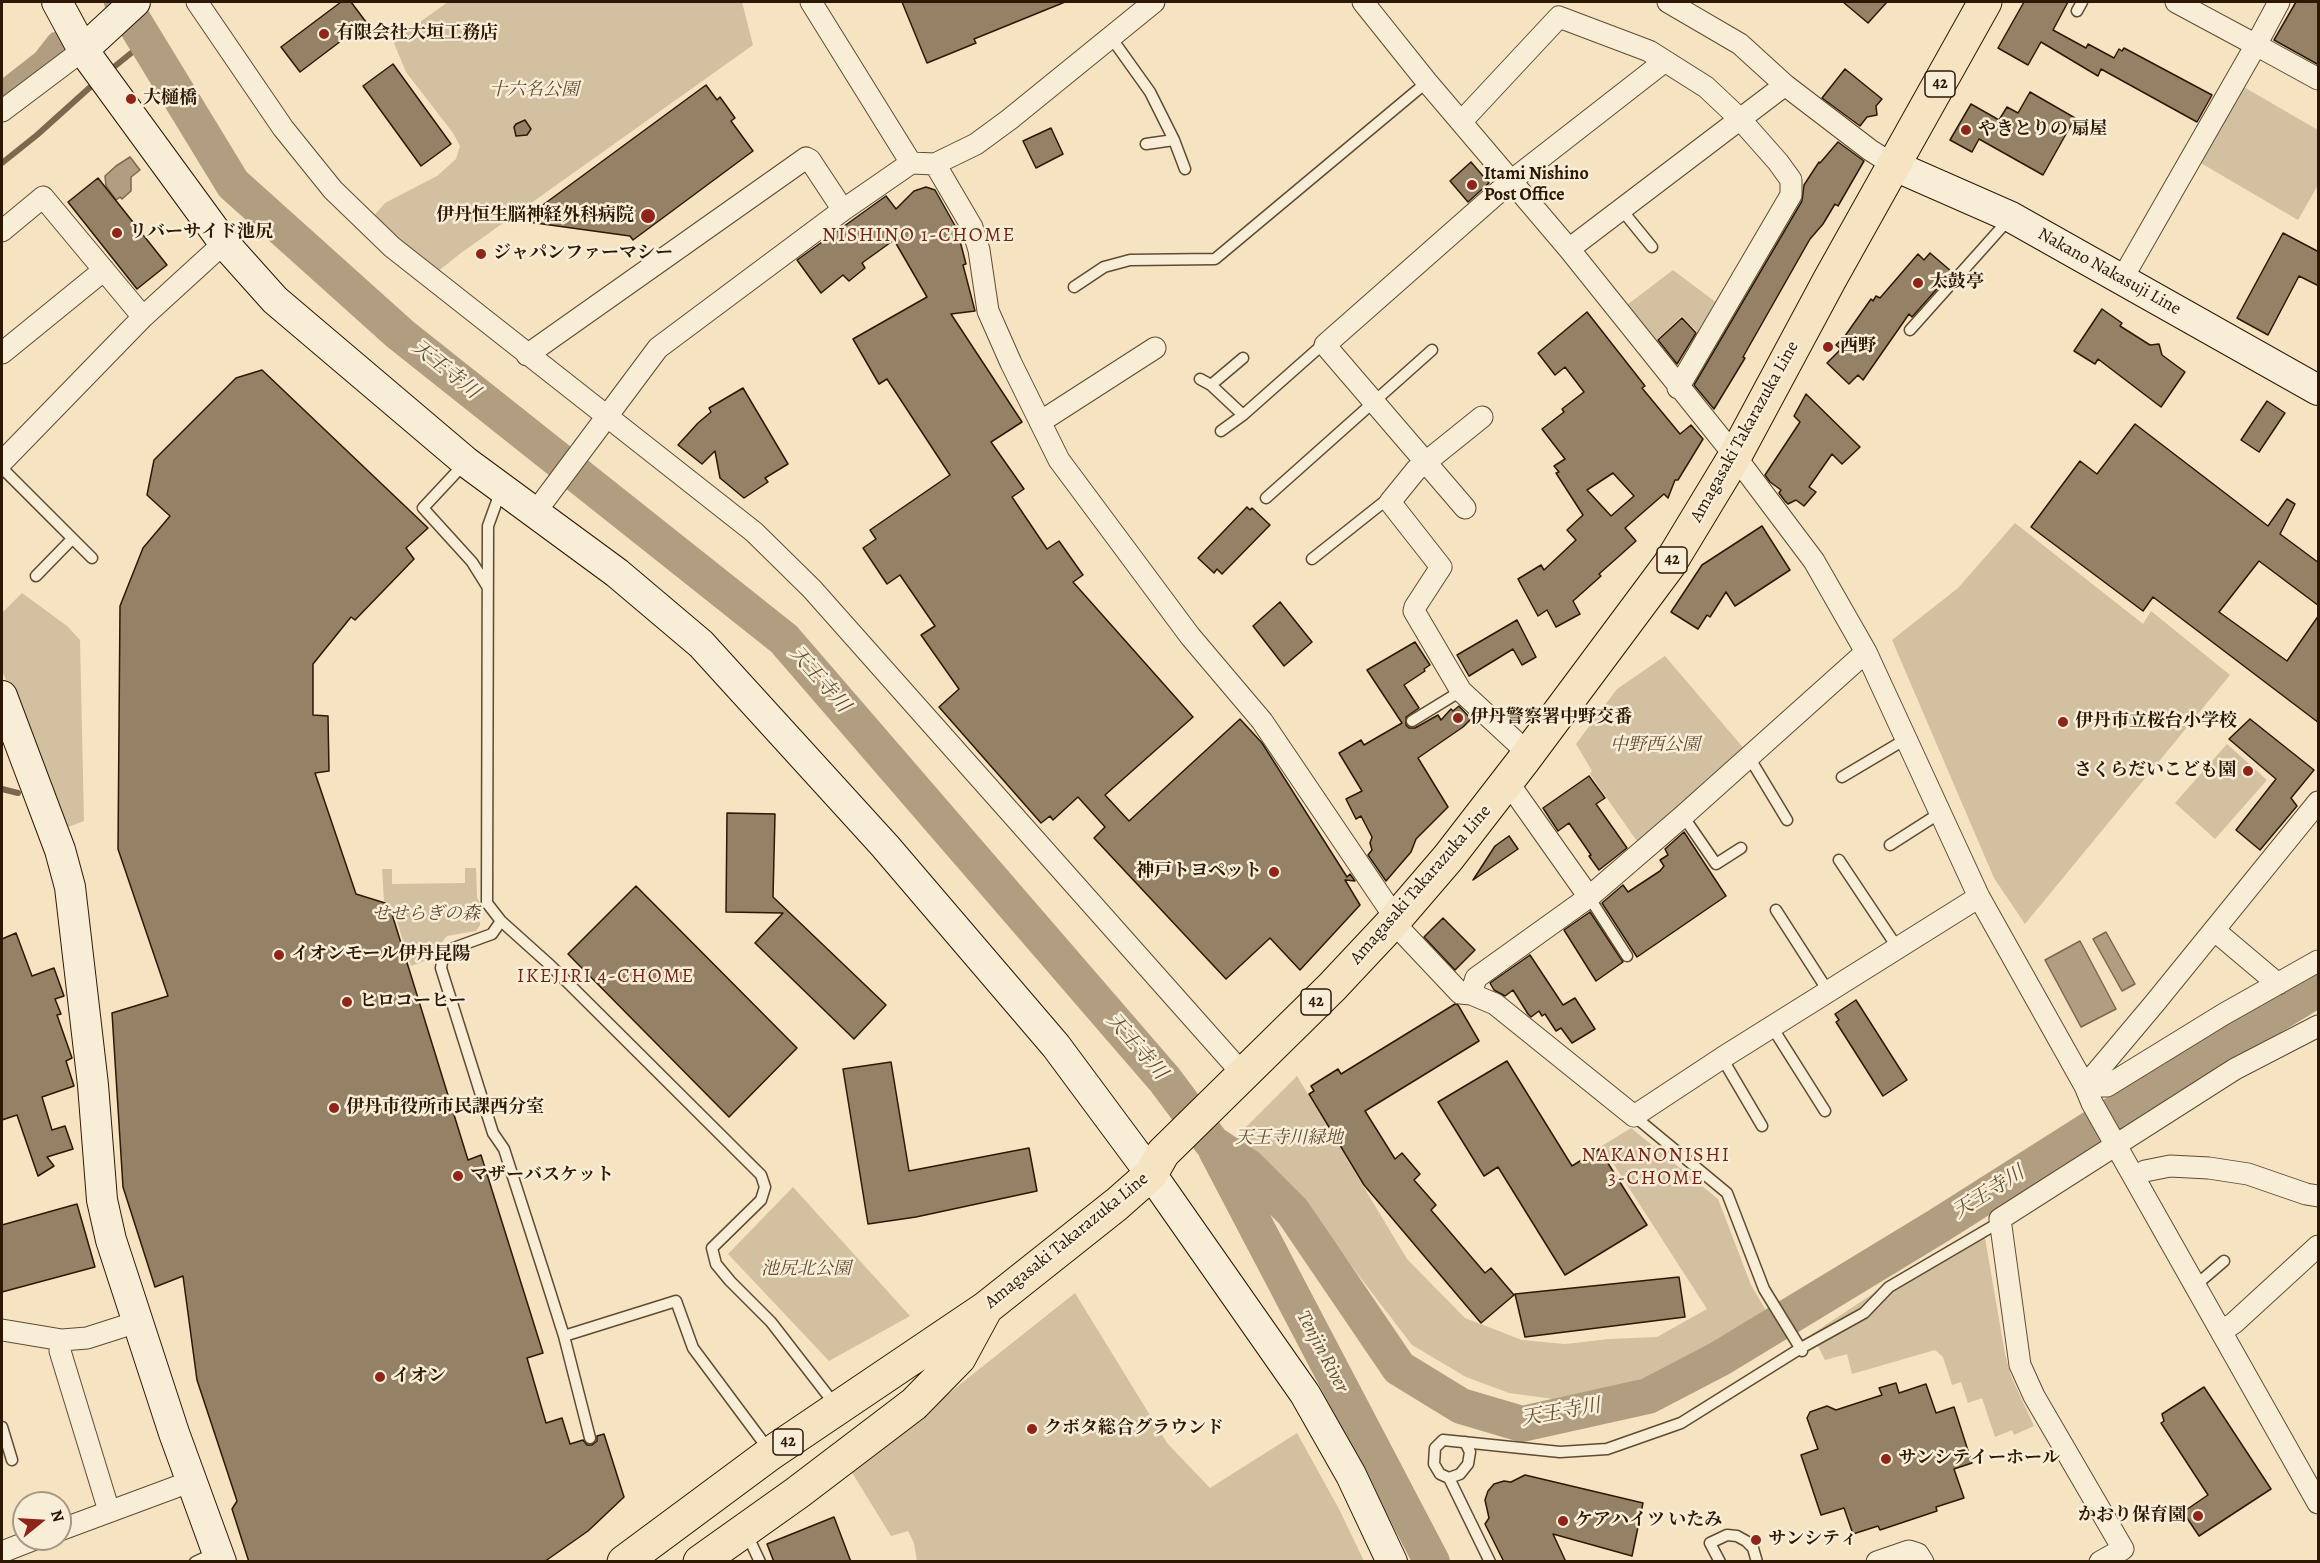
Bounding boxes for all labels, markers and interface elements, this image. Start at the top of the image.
place label: 有限会社大垣工務店 [336,23,498,45]
marker: 有限会社大垣工務店 [317,27,331,41]
road number: 42 [1925,71,1955,97]
park label: 十六名公園 [489,80,579,102]
place label: 大樋橋 [143,88,197,110]
marker: 大樋橋 [124,92,138,106]
place label: やきとりの 扇屋 [1978,119,2107,141]
marker: やきとりの 扇屋 [1959,123,1973,137]
place label: Itami Nishino Post Office [1484,164,1589,207]
marker: Itami Nishino Post Office [1465,178,1479,192]
place label: 伊丹恒生脳神経外科病院 [436,205,634,227]
marker: 伊丹恒生脳神経外科病院 [639,207,657,225]
place label: リバーサイド池尻 [129,222,273,244]
district label: NISHINO 1-CHOME [822,224,1016,248]
street label: Nakano Nakasuji Line [2034,224,2184,320]
marker: リバーサイド池尻 [110,226,124,240]
place label: ジャパンファーマシー [493,243,673,265]
marker: ジャパンファーマシー [474,247,488,261]
place label: 太鼓亭 [1930,272,1984,294]
marker: 太鼓亭 [1911,276,1925,290]
water label: 天王寺川 [406,336,484,404]
place label: 西野 [1840,336,1876,358]
street label: Amagasaki Takarazuka Line [1686,338,1804,526]
marker: 西野 [1821,340,1835,354]
road number: 42 [1657,547,1687,573]
water label: 天王寺川 [784,642,854,718]
place label: 伊丹警察署中野交番 [1470,707,1632,729]
marker: 伊丹警察署中野交番 [1451,711,1465,725]
place label: 伊丹市立桜台小学校 [2075,711,2237,733]
marker: 伊丹市立桜台小学校 [2056,715,2070,729]
park label: 中野西公園 [1610,735,1700,757]
place label: さくらだいこども園 [2074,760,2236,782]
marker: さくらだいこども園 [2241,764,2255,778]
street label: Amagasaki Takarazuka Line [1346,801,1496,969]
place label: 神戸トヨペット [1136,861,1262,883]
marker: 神戸トヨペット [1267,865,1281,879]
park label: せせらぎの森 [372,904,480,926]
place label: イオンモール伊丹昆陽 [291,944,470,966]
marker: イオンモール伊丹昆陽 [272,948,286,962]
district label: IKEJIRI 4-CHOME [517,965,695,989]
road number: 42 [1301,989,1331,1015]
place label: ヒロコーヒー [359,991,466,1013]
marker: ヒロコーヒー [340,995,354,1009]
water label: 天王寺川 [1101,1009,1171,1085]
place label: 伊丹市役所市民課西分室 [346,1097,544,1119]
marker: 伊丹市役所市民課西分室 [327,1101,341,1115]
park label: 天王寺川緑地 [1235,1128,1343,1150]
district label: NAKANONISHI 3-CHOME [1582,1144,1730,1191]
water label: 天王寺川 [1949,1162,2029,1224]
place label: マザーバスケット [470,1165,614,1187]
street label: Amagasaki Takarazuka Line [981,1168,1153,1314]
marker: マザーバスケット [451,1169,465,1183]
park label: 池尻北公園 [761,1259,851,1281]
water label: Tenjin River [1291,1307,1353,1397]
place label: イオン [392,1366,446,1388]
marker: イオン [373,1370,387,1384]
water label: 天王寺川 [1520,1394,1602,1432]
place label: クボタ総合グラウンド [1044,1418,1224,1440]
marker: クボタ総合グラウンド [1025,1422,1039,1436]
road number: 42 [773,1429,803,1455]
place label: サンシテイーホール [1898,1448,2060,1470]
marker: サンシテイーホール [1879,1452,1893,1466]
north arrow [12,1491,72,1551]
place label: かおり保育園 [2078,1505,2186,1527]
text: N [45,1507,69,1525]
marker: かおり保育園 [2191,1509,2205,1523]
place label: ケアハイツ いたみ [1575,1510,1722,1532]
marker: ケアハイツ いたみ [1556,1514,1570,1528]
place label: サンシティ [1768,1529,1858,1551]
marker: サンシティ [1749,1533,1763,1547]

